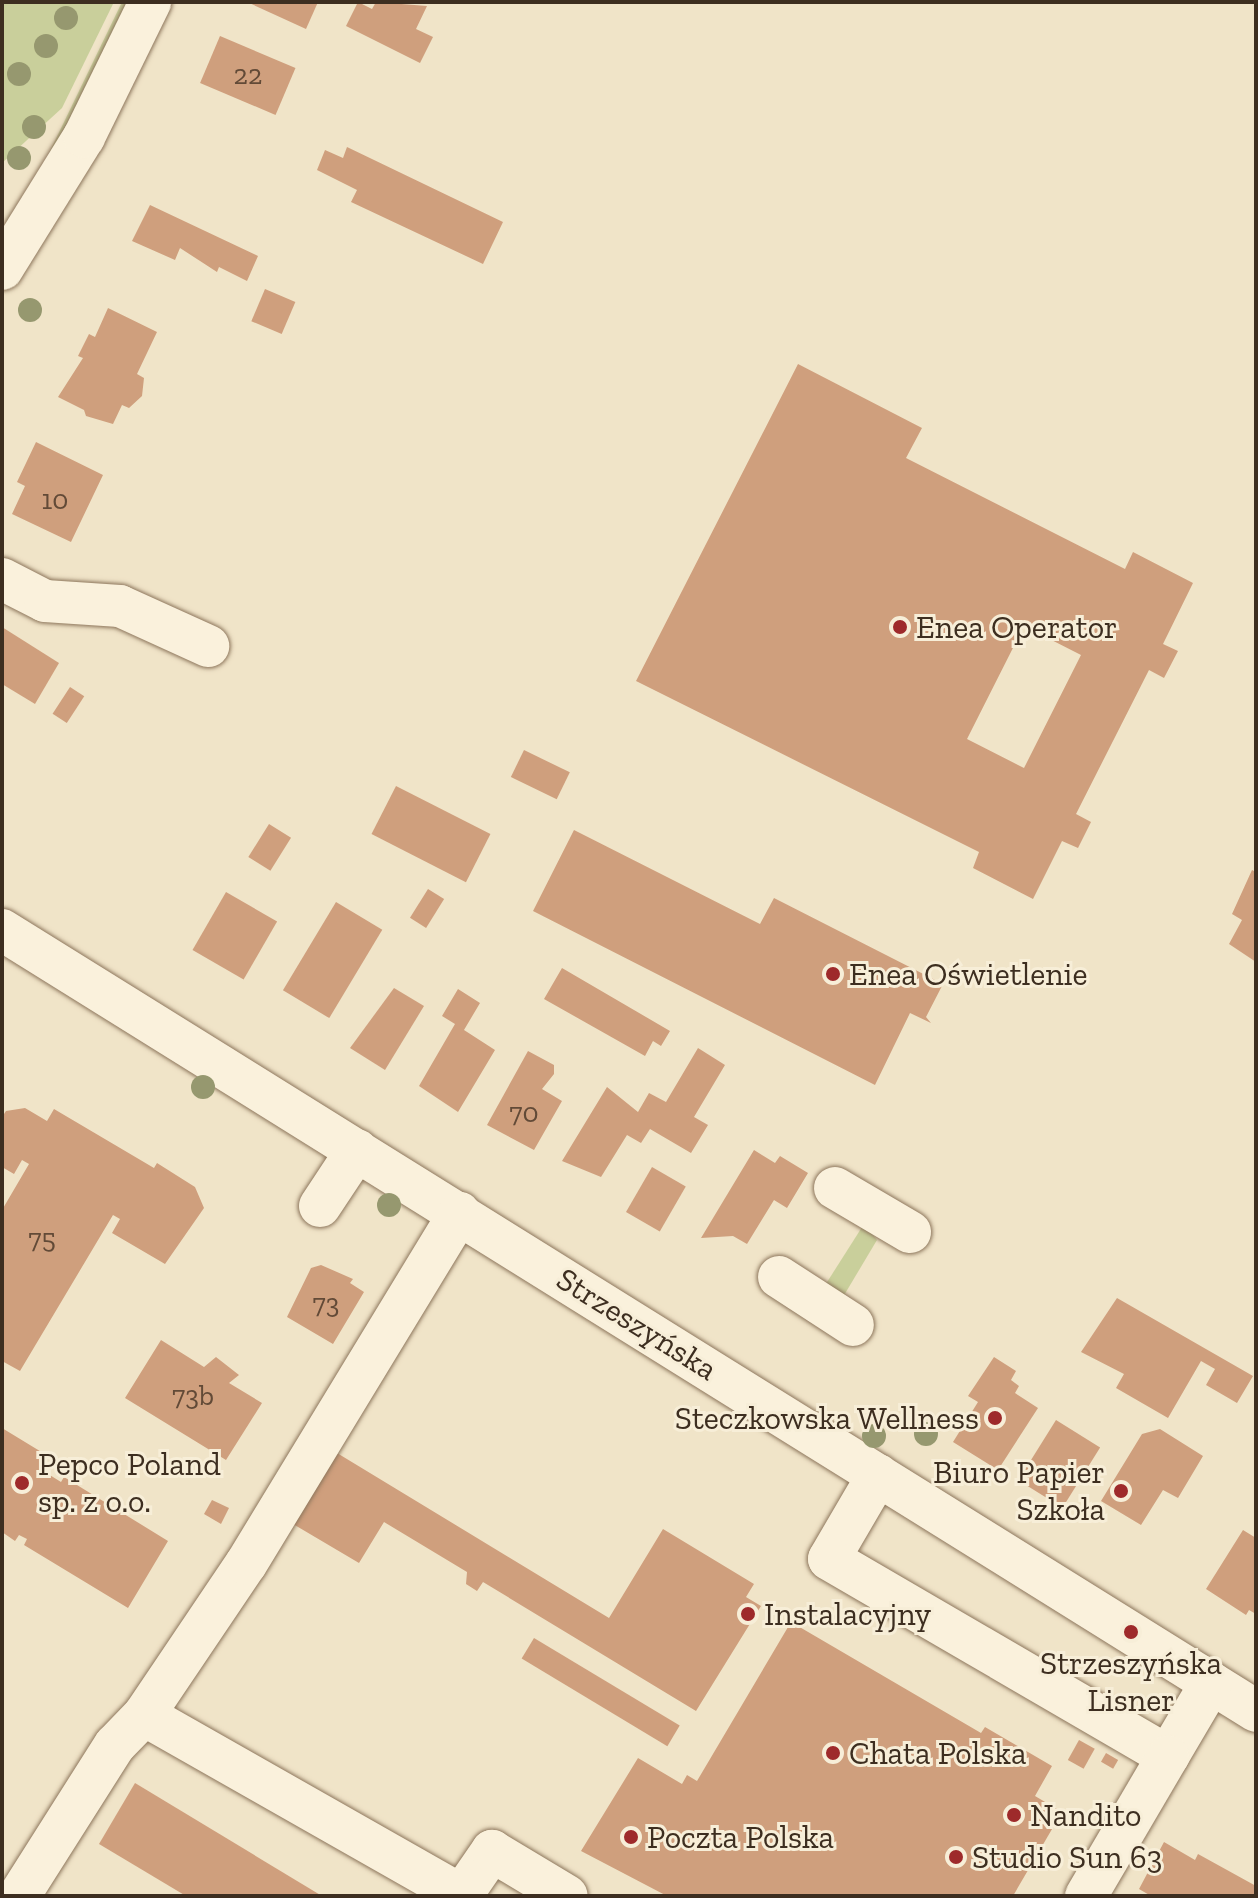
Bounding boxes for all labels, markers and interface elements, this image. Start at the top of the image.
house number: 22 [234,58,262,92]
house number: 10 [42,483,68,517]
place label: Enea Operator [916,608,1118,646]
marker: Enea Operator [891,618,909,636]
place label: Enea Oświetlenie [849,955,1088,993]
marker: Enea Oświetlenie [824,965,842,983]
house number: 70 [509,1096,539,1130]
house number: 75 [28,1222,56,1256]
street label: Strzeszyńska [550,1260,724,1388]
house number: 73 [313,1287,339,1321]
house number: 73b [172,1379,214,1413]
place label: Steczkowska Wellness [674,1399,979,1437]
marker: Steczkowska Wellness [986,1409,1004,1427]
place label: Pepco Poland sp. z o.o. [38,1446,221,1521]
place label: Biuro Papier Szkoła [933,1454,1105,1529]
marker: Pepco Poland sp. z o.o. [13,1474,31,1492]
marker: Biuro Papier Szkoła [1112,1482,1130,1500]
place label: Instalacyjny [764,1595,931,1633]
marker: Instalacyjny [739,1605,757,1623]
marker: Strzeszyńska Lisner [1122,1623,1140,1641]
place label: Strzeszyńska Lisner [1040,1645,1222,1720]
place label: Chata Polska [849,1734,1026,1772]
marker: Chata Polska [824,1744,842,1762]
place label: Nandito [1030,1796,1141,1834]
marker: Nandito [1005,1806,1023,1824]
place label: Poczta Polska [647,1818,834,1856]
marker: Poczta Polska [622,1828,640,1846]
place label: Studio Sun 63 [972,1838,1162,1876]
marker: Studio Sun 63 [947,1848,965,1866]

